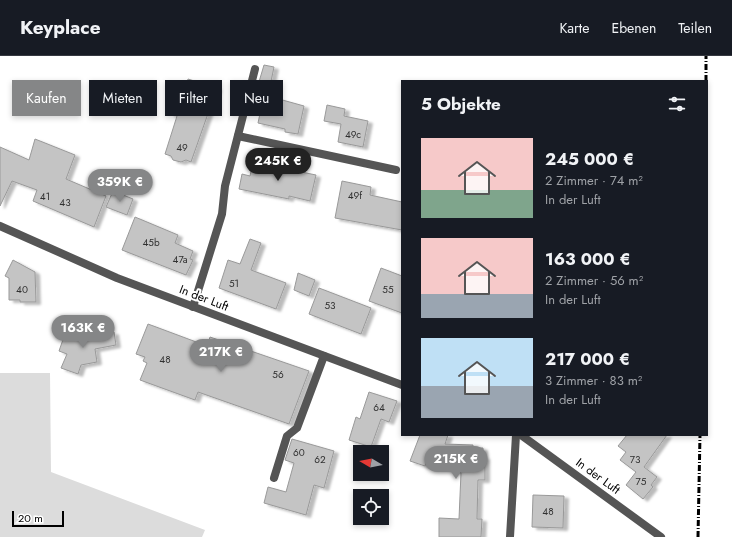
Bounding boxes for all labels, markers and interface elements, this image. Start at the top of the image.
text: Keyplace [20,14,101,41]
text: Karte [559,18,589,38]
text: Ebenen [611,18,656,38]
text: Teilen [678,18,712,38]
chip: Kaufen [12,80,81,116]
chip: Mieten [89,80,157,116]
chip: Filter [165,80,222,116]
chip: Neu [230,80,283,116]
text: 5 Objekte [421,92,501,116]
icon: filters [666,93,688,115]
house number: 49c [345,127,361,142]
house number: 49 [176,140,188,155]
text: 245 000 € [545,147,634,171]
pin: 245K € [245,148,311,182]
text: 245K € [254,151,302,170]
icon: home [453,154,501,202]
pin: 359K € [87,169,153,203]
text: 2 Zimmer · 74 m² [545,171,643,190]
text: 359K € [97,172,143,191]
house number: 49f [348,188,363,203]
house number: 41 [40,189,50,204]
text: In der Luft [545,190,601,209]
house number: 43 [59,195,71,210]
house number: 45b [142,235,160,250]
text: 163 000 € [545,247,631,271]
house number: 47a [173,252,188,267]
icon: home [453,254,501,302]
text: 2 Zimmer · 56 m² [545,271,643,290]
house number: 51 [229,276,239,291]
street label: In der Luft [177,280,231,316]
house number: 40 [16,282,28,297]
house number: 55 [382,282,394,297]
text: In der Luft [545,290,601,309]
house number: 53 [324,298,336,313]
pin: 163K € [50,315,116,349]
text: 163K € [61,318,105,337]
pin: 217K € [188,339,254,373]
text: 217K € [199,342,243,361]
text: 217 000 € [545,347,630,371]
house number: 48 [159,352,171,367]
icon: home [453,354,501,402]
house number: 56 [272,367,284,382]
text: 3 Zimmer · 83 m² [545,371,642,390]
text: In der Luft [545,390,601,409]
house number: 64 [373,400,385,415]
house number: 60 [293,445,305,460]
north arrow [353,445,389,481]
map controls [353,445,389,525]
pin: 215K € [423,446,489,480]
text: 215K € [433,449,479,468]
house number: 62 [314,452,326,467]
house number: 73 [630,452,641,467]
street label: In der Luft [572,454,624,498]
house number: 75 [636,474,647,489]
button: locate [353,489,389,525]
house number: 48 [542,504,554,519]
scale bar [12,509,64,528]
text: 20 m [18,510,43,526]

